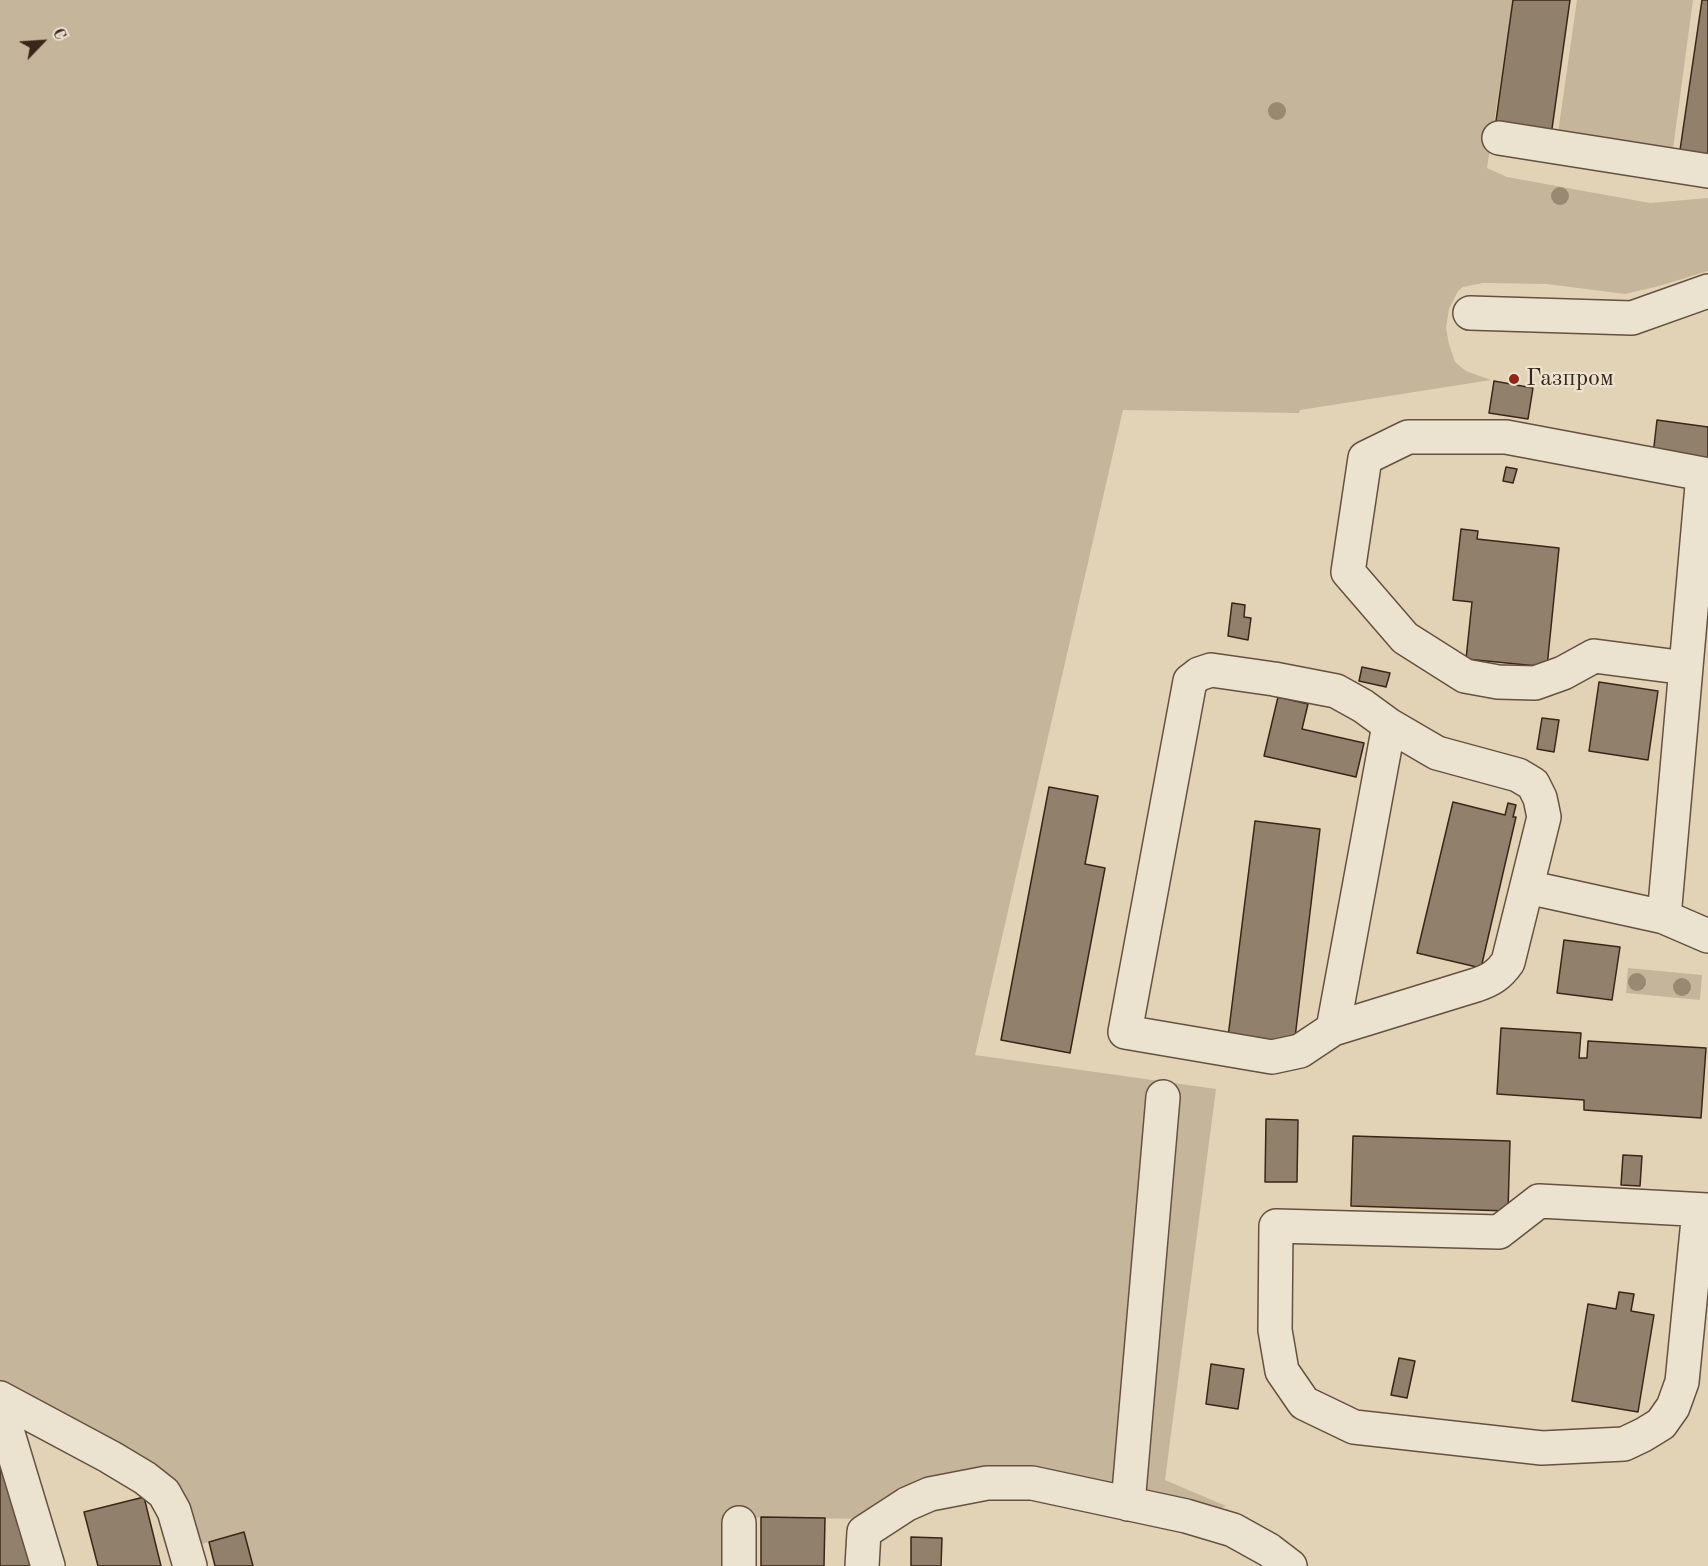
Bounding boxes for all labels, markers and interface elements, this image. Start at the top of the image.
north arrow [12,12,72,72]
text: С [49,26,68,43]
place label: Газпром [1526,365,1614,393]
marker: Газпром [1507,372,1521,386]

